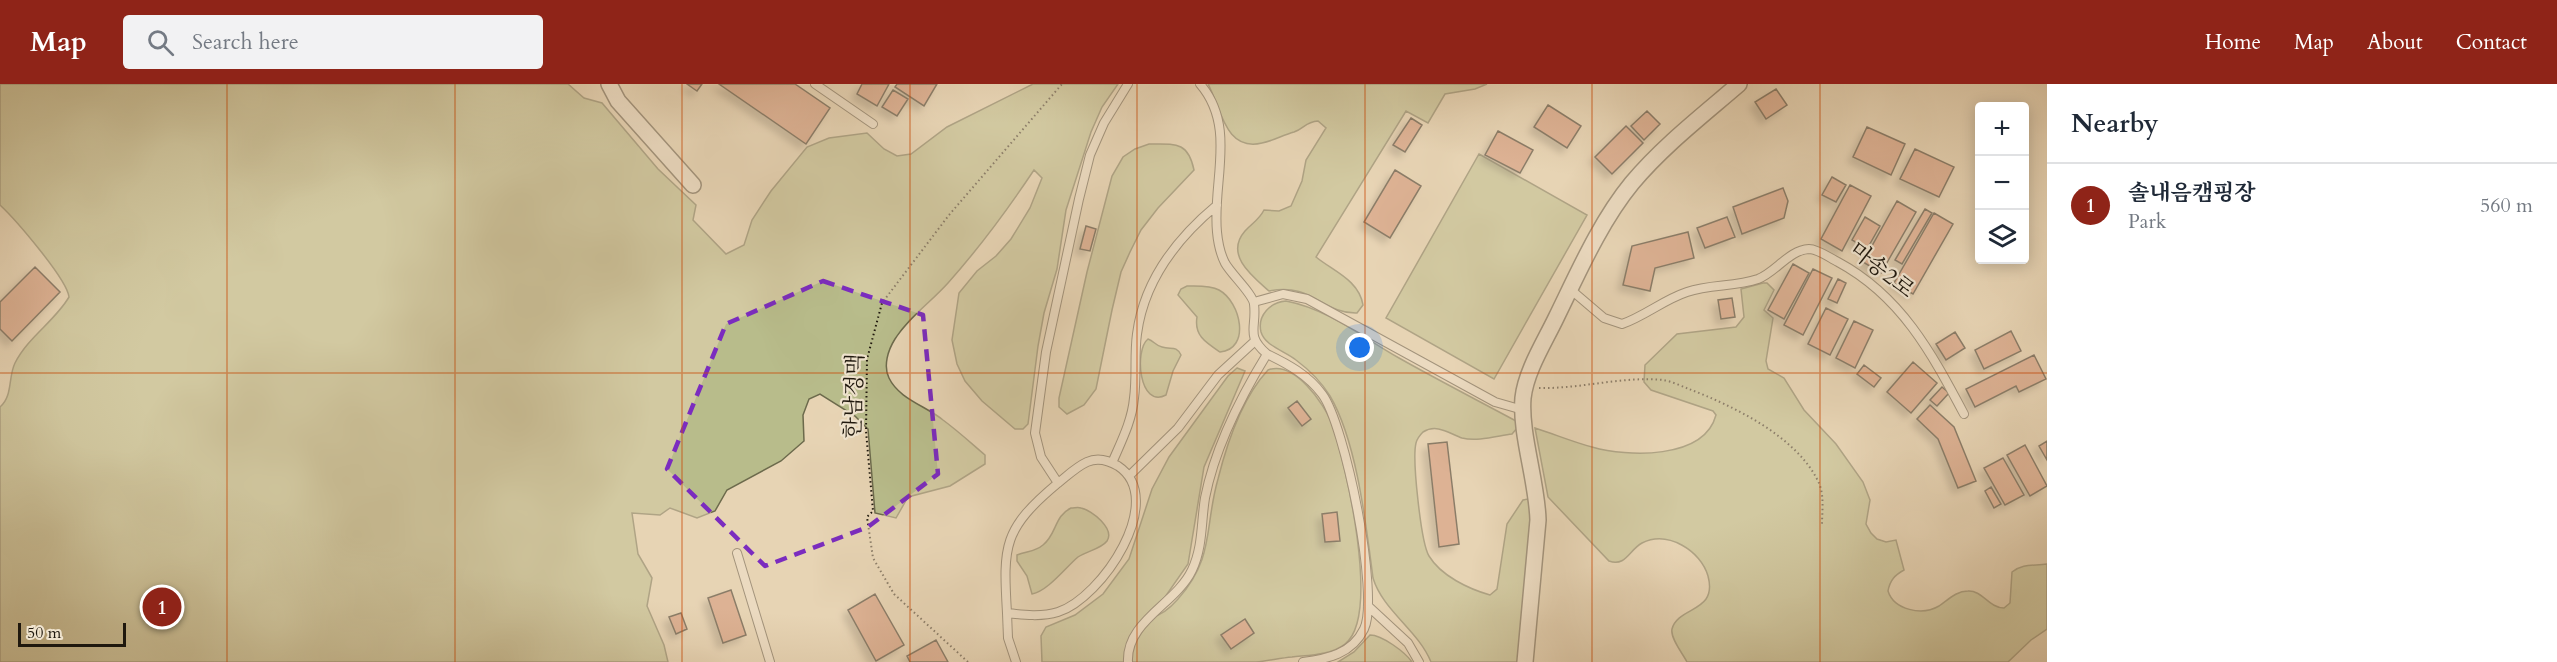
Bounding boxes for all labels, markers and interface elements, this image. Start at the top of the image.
search box [123,15,543,69]
text: Map [30,23,87,61]
icon: search [144,26,177,59]
text: Search here [192,27,299,57]
text: Home [2205,28,2261,57]
text: Map [2294,28,2334,57]
text: About [2367,28,2423,57]
text: Contact [2456,28,2527,57]
map controls [1975,102,2029,264]
button: + [1975,102,2029,156]
text: Nearby [2071,106,2159,141]
button: − [1975,156,2029,210]
text: 솔내음캠핑장 [2128,178,2256,208]
text: 1 [2085,192,2096,219]
text: 560 m [2480,192,2533,219]
text: Park [2128,208,2166,235]
button: layers [1975,210,2029,264]
street label: 마송2로 [1843,235,1921,305]
your location [1345,333,1374,362]
street label: 한남정맥 [838,353,870,439]
pin: 1 [142,584,182,630]
scale bar [18,620,126,648]
text: 50 m [27,622,61,644]

